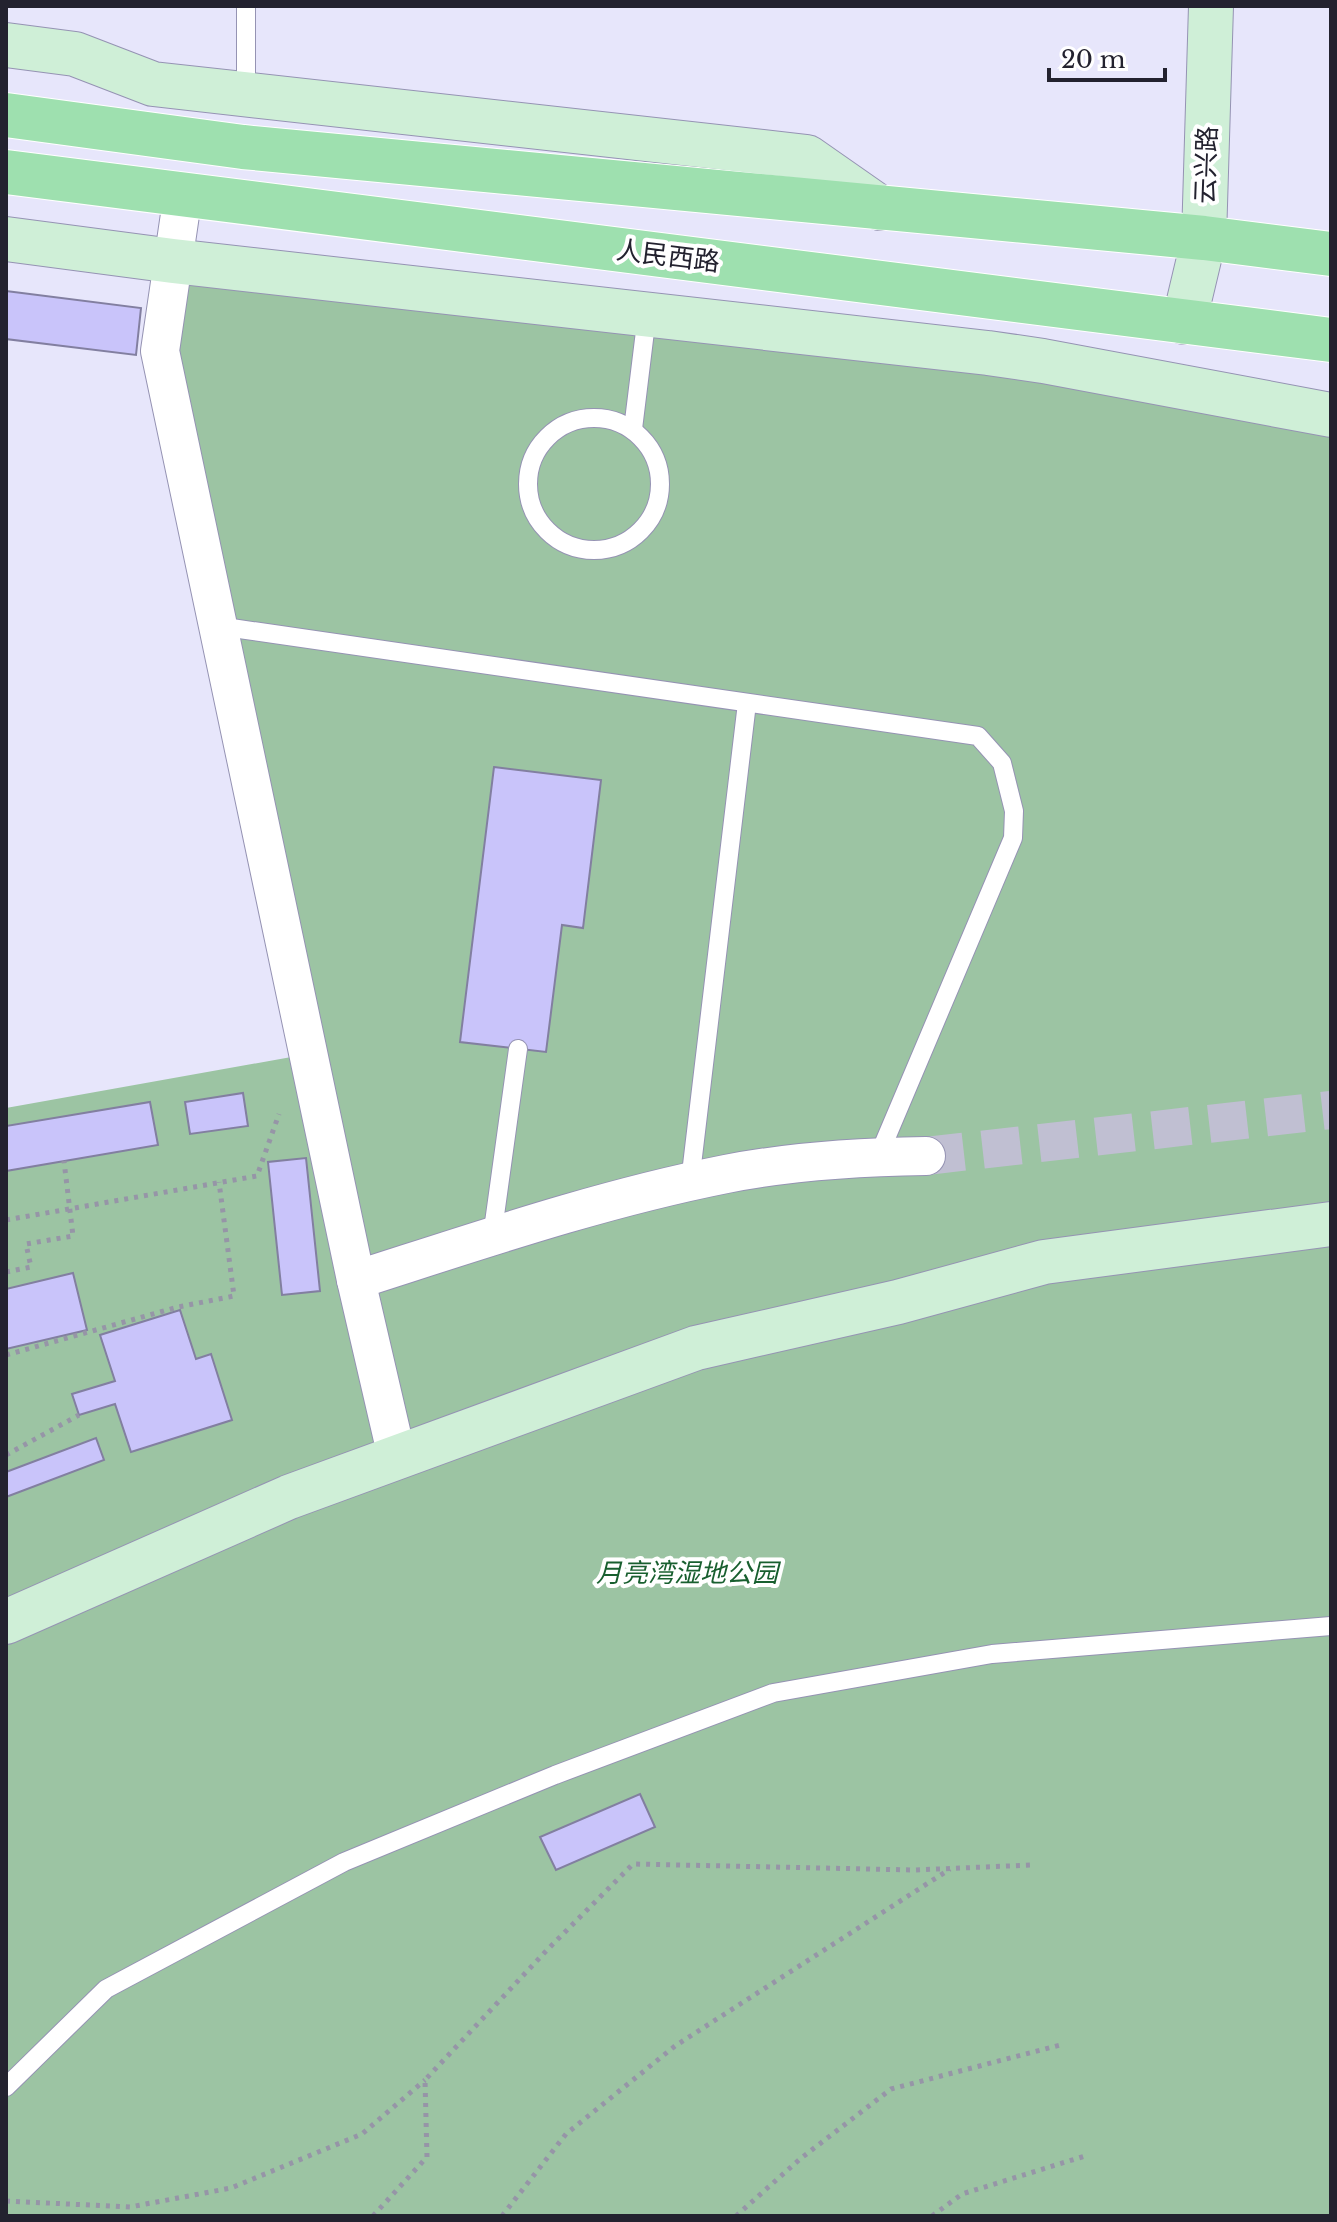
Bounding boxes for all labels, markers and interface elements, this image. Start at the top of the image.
scale bar [1049,32,1165,82]
text: 20 m [1061,45,1126,74]
street label: 云兴路 [1189,125,1223,205]
street label: 人民西路 [614,234,722,278]
park label: 月亮湾湿地公园 [596,1557,782,1589]

